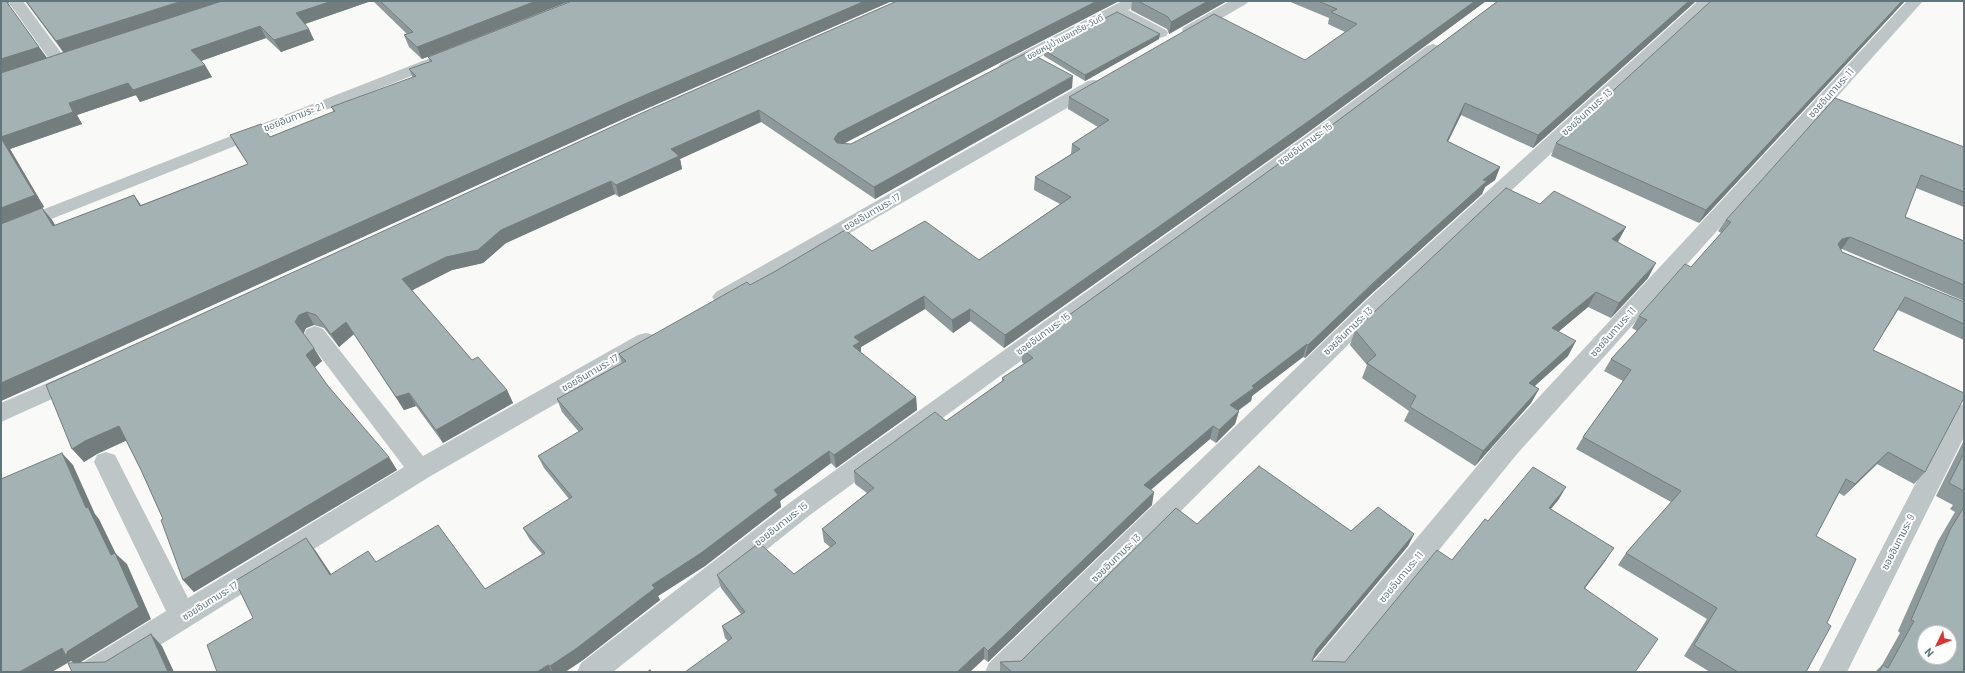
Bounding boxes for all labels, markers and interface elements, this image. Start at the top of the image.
street label: ซอยหมู่บ้านเอเทรีย-วันดี [1025,12,1105,62]
street label: ซอยอินทามระ 11 [1806,66,1856,120]
street label: ซอยอินทามระ 13 [1559,86,1615,138]
street label: ซอยอินทามระ 21 [262,100,326,134]
street label: ซอยอินทามระ 15 [1275,120,1335,168]
street label: ซอยอินทามระ 17 [841,191,903,233]
street label: ซอยอินทามระ 13 [1321,304,1375,358]
street label: ซอยอินทามระ 11 [1588,305,1638,359]
street label: ซอยอินทามระ 15 [1013,310,1073,358]
street label: ซอยอินทามระ 17 [559,352,621,394]
street label: ซอยอินทามระ 15 [752,499,810,549]
street label: ซอยอินทามระ 9 [1879,512,1917,572]
street label: ซอยอินทามระ 13 [1089,531,1143,585]
street label: ซอยอินทามระ 11 [1376,549,1426,605]
street label: ซอยอินทามระ 17 [180,579,240,623]
north arrow [1917,625,1957,665]
text: N [1921,646,1936,660]

